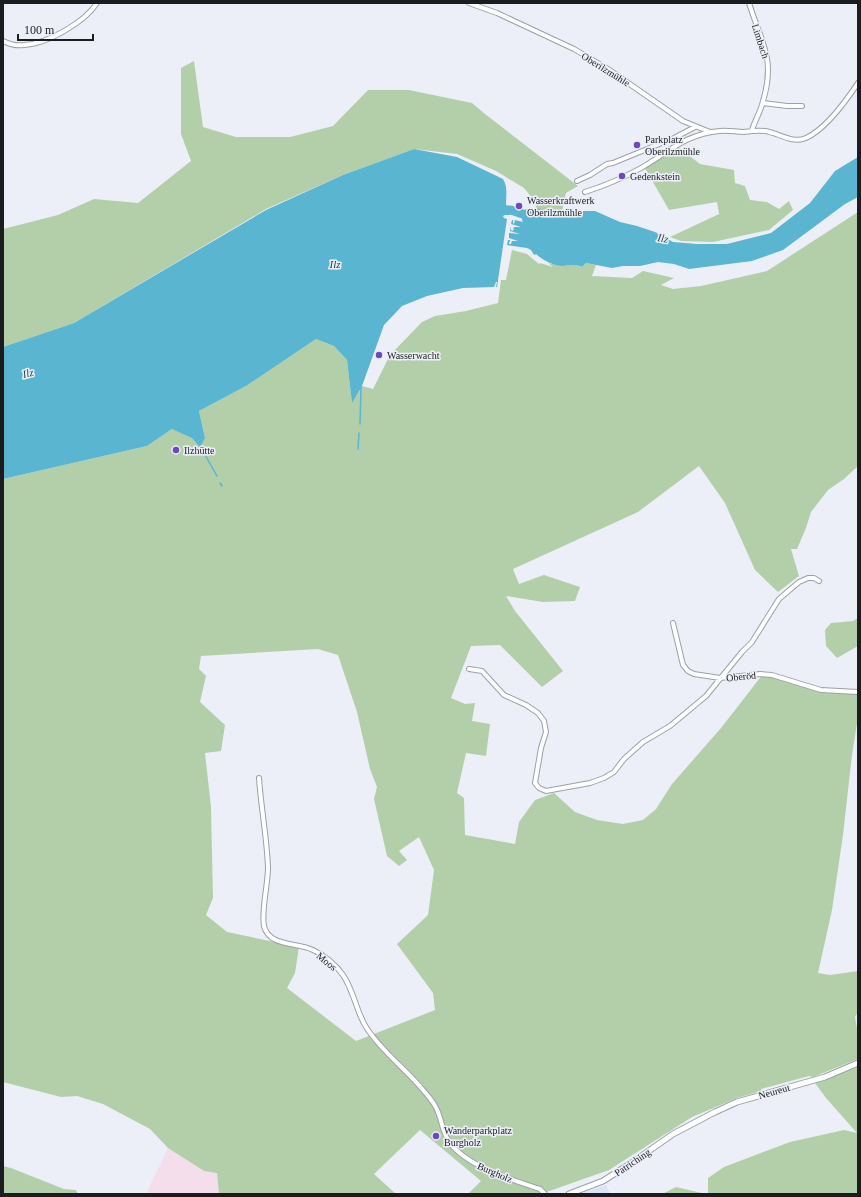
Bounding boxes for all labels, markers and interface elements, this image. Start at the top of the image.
scale bar [18,16,93,42]
text: 100 m [24,23,55,37]
street label: Limbach [750,23,771,60]
street label: Oberilzmühle [580,50,632,89]
place label: Parkplatz Oberilzmühle [645,134,701,157]
marker: Parkplatz Oberilzmühle [632,140,642,150]
marker: Gedenkstein [617,171,627,181]
place label: Gedenkstein [630,171,680,182]
place label: Wasserkraftwerk Oberilzmühle [527,195,595,218]
marker: Wasserkraftwerk Oberilzmühle [514,201,524,211]
water label: Ilz [656,231,670,245]
water label: Ilz [329,258,341,270]
marker: Wasserwacht [374,350,384,360]
place label: Wasserwacht [387,350,440,361]
water label: Ilz [20,366,35,380]
marker: Ilzhütte [171,445,181,455]
place label: Ilzhütte [184,445,215,456]
street label: Oberöd [726,669,757,684]
street label: Moos [314,950,339,973]
street label: Neureut [757,1082,791,1101]
place label: Wanderparkplatz Burgholz [444,1125,513,1148]
marker: Wanderparkplatz Burgholz [431,1131,441,1141]
street label: Patriching [612,1146,652,1178]
street label: Burgholz [476,1160,515,1185]

